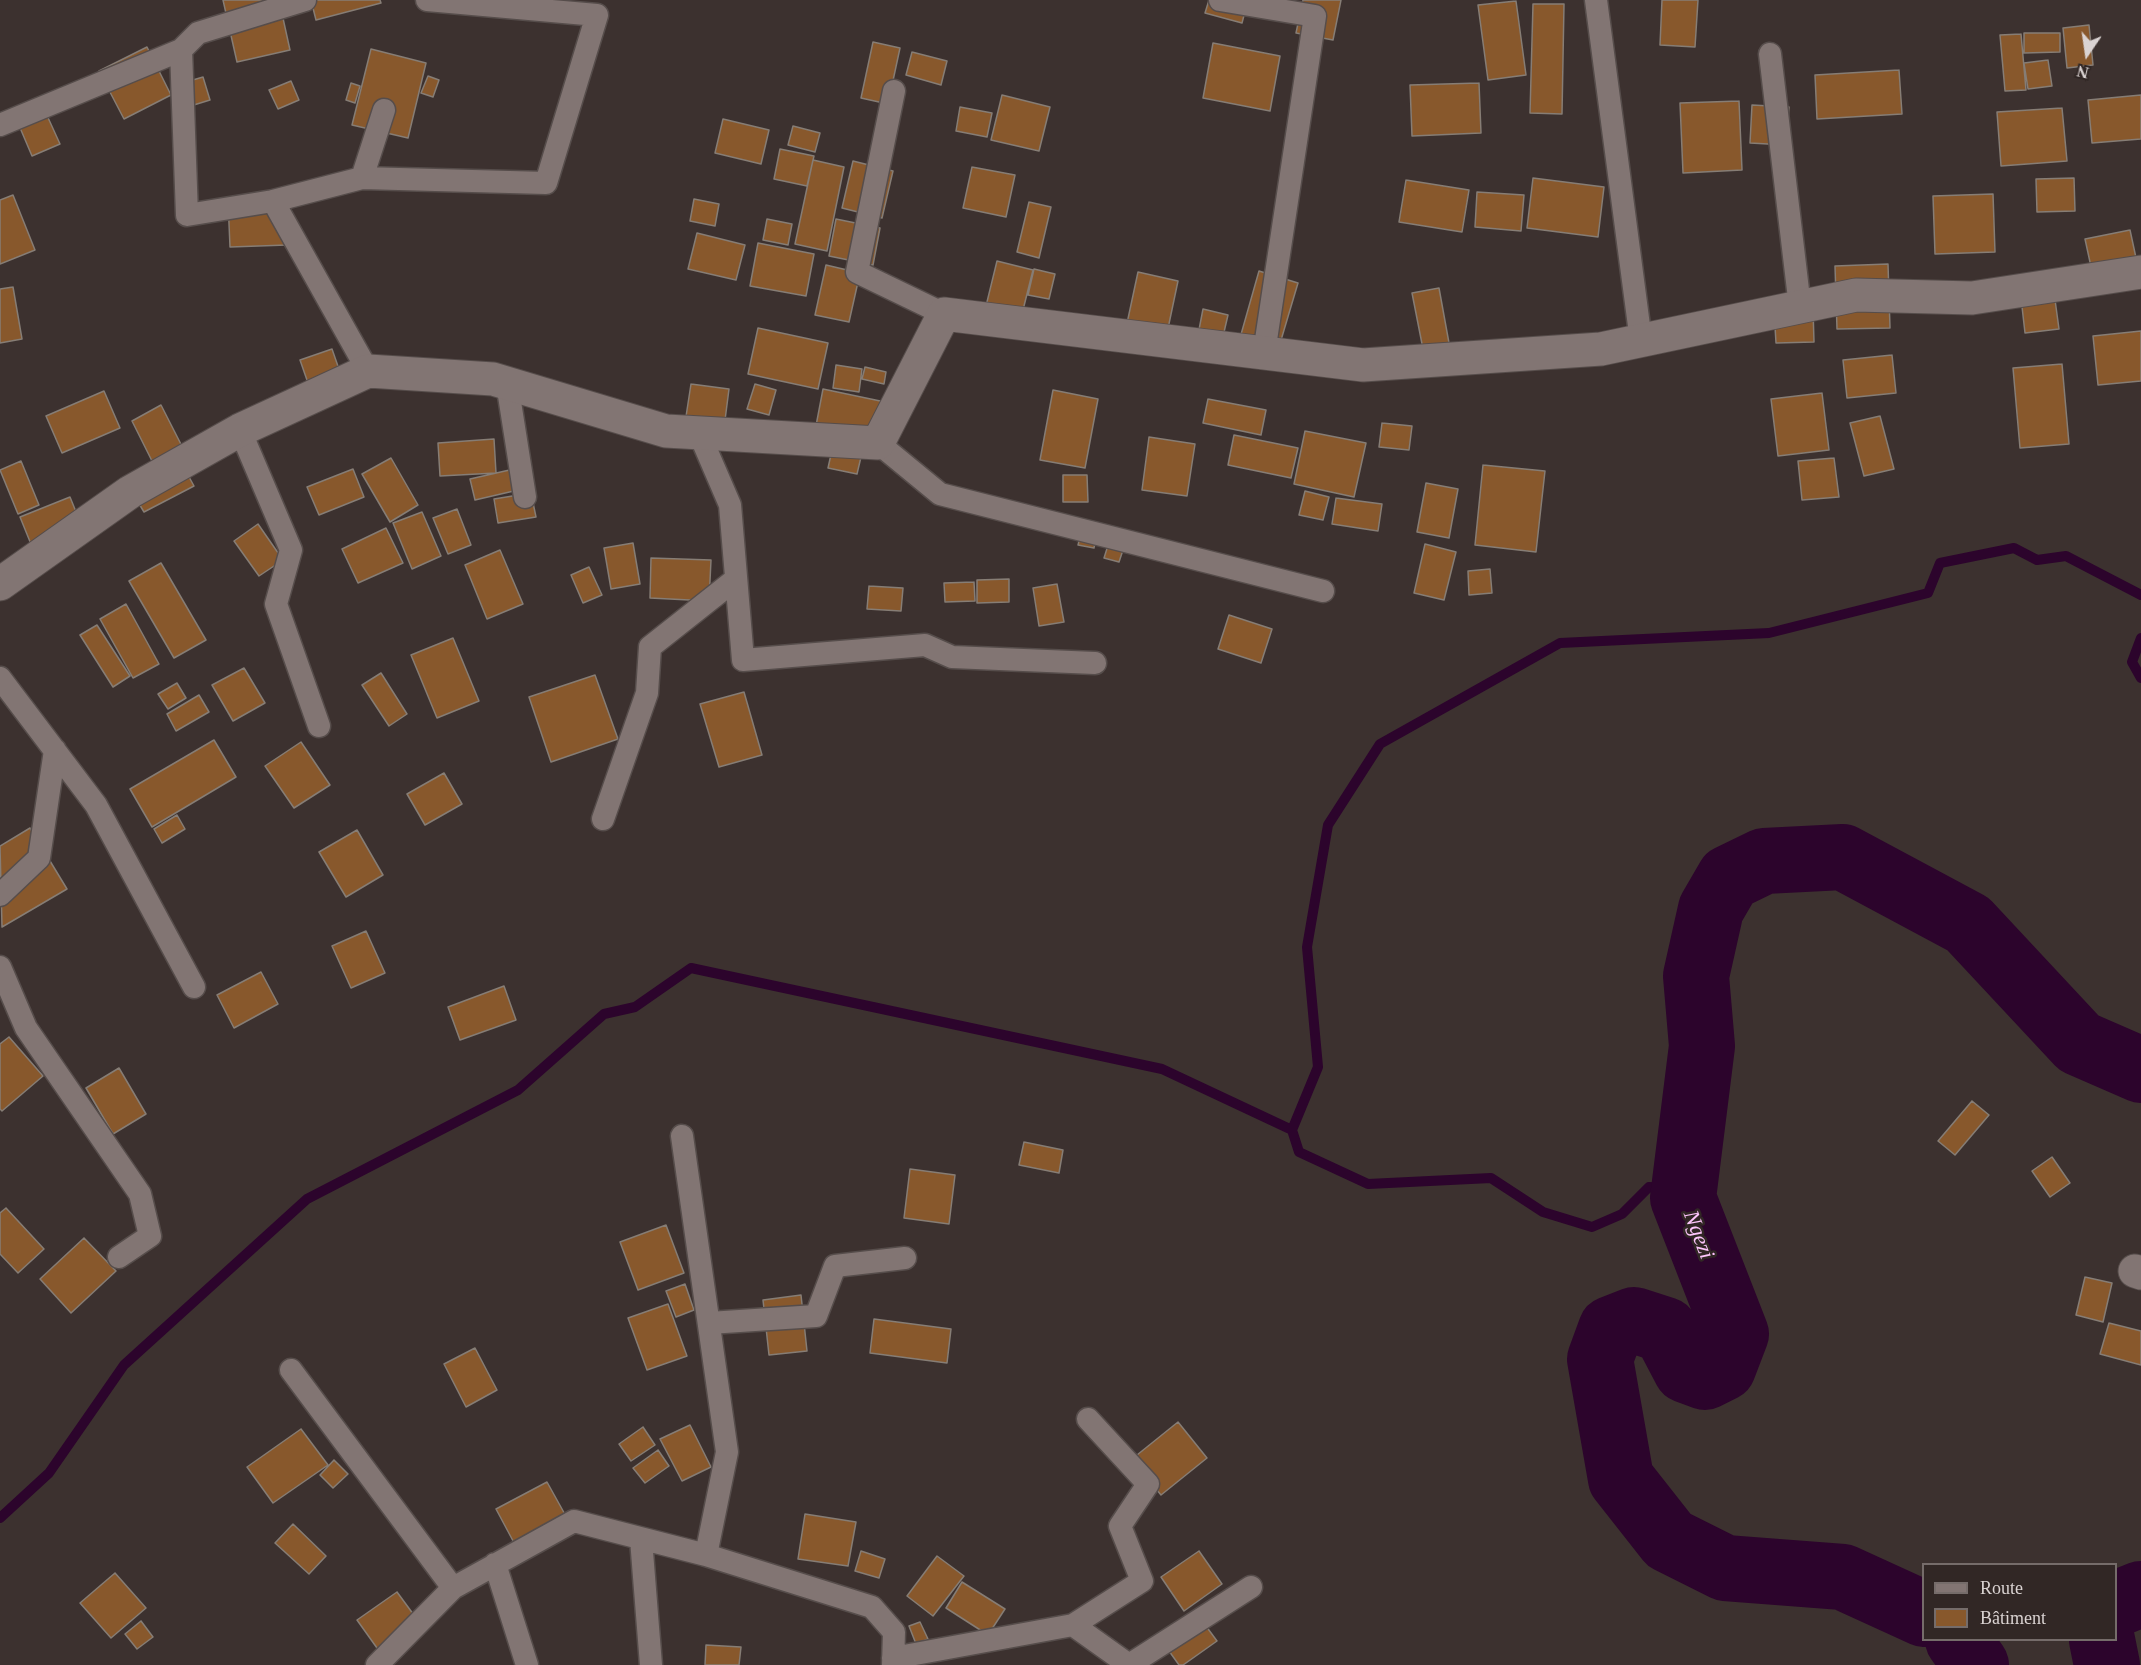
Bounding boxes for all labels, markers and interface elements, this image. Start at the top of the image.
north arrow [2057,24,2117,84]
text: N [2075,62,2090,82]
water label: Ngezi [1677,1207,1719,1263]
legend [1922,1563,2117,1641]
text: Route [1980,1578,2023,1598]
text: Bâtiment [1980,1608,2046,1628]

